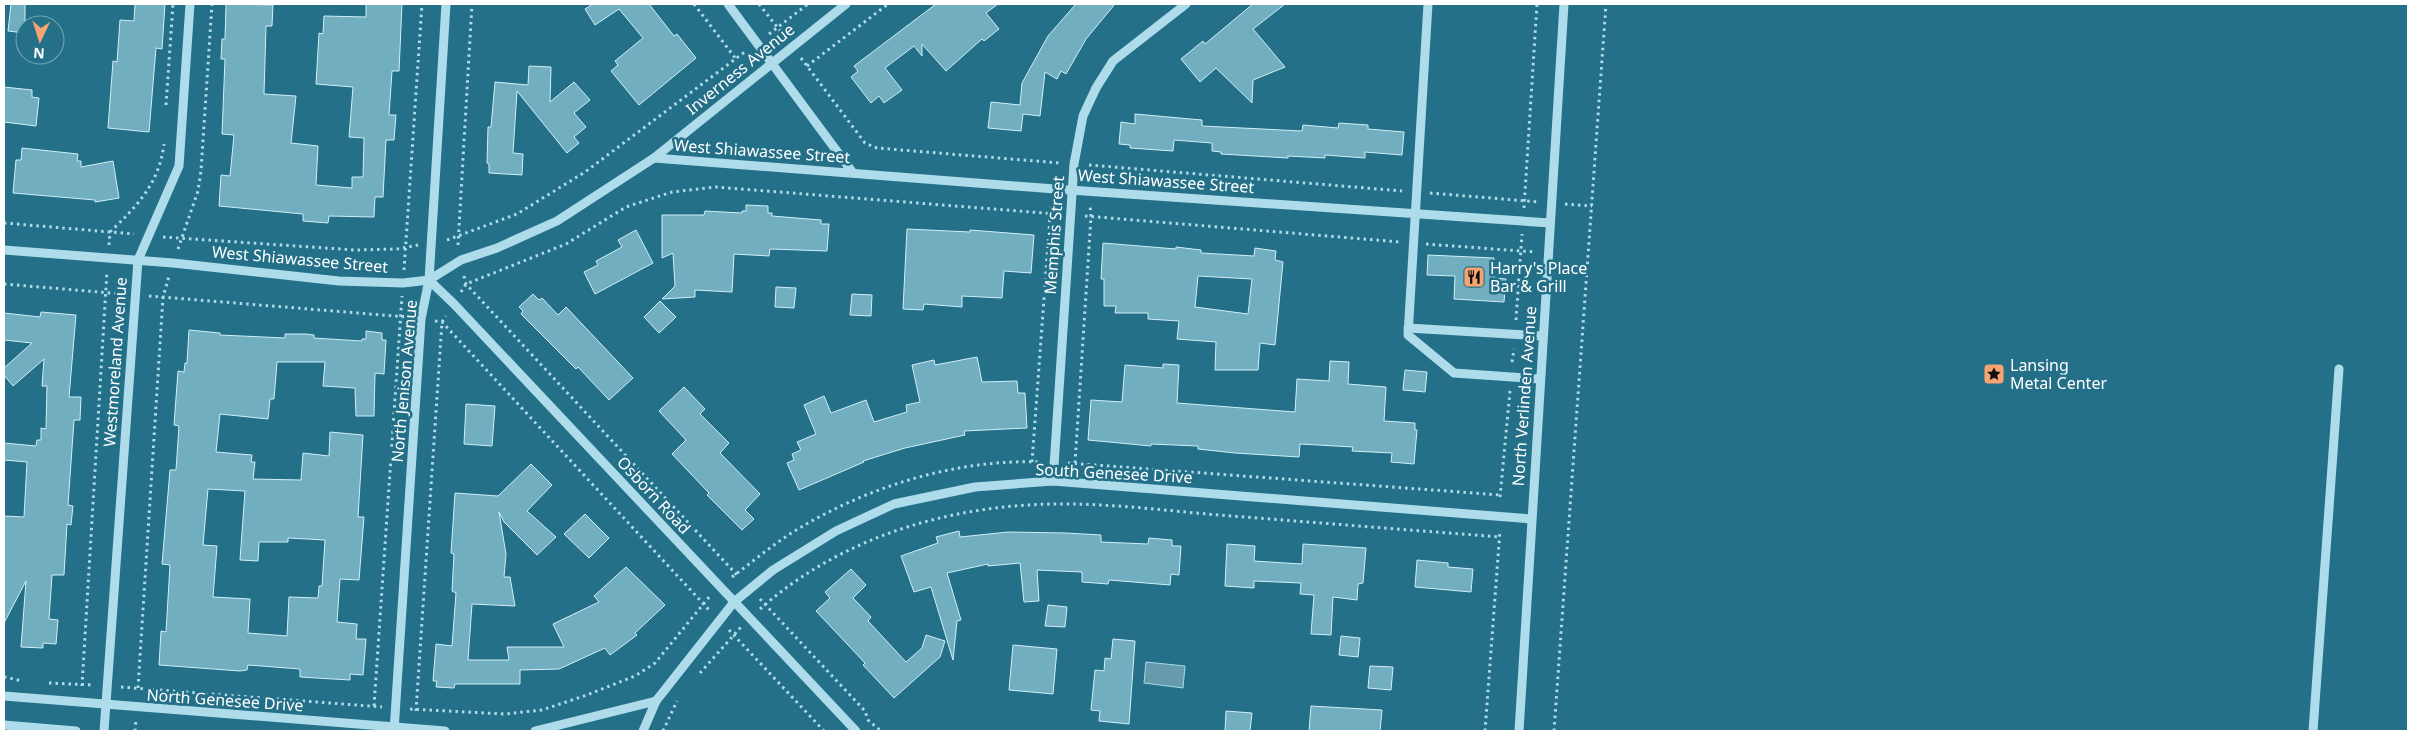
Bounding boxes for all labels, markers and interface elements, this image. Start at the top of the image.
north arrow [15,15,65,65]
street label: Inverness Avenue [681,18,799,120]
text: N [33,44,45,63]
street label: West Shiawassee Street [673,134,851,168]
street label: West Shiawassee Street [1077,164,1255,198]
street label: Memphis Street [1039,175,1069,295]
street label: West Shiawassee Street [211,240,389,278]
place label: Harry's Place Bar & Grill [1490,257,1587,297]
restaurant icon: Harry's Place Bar & Grill [1462,265,1486,289]
street label: Westmoreland Avenue [98,276,132,448]
street label: North Jenison Avenue [386,299,422,463]
street label: North Verlinden Avenue [1507,305,1541,487]
place label: Lansing Metal Center [2010,354,2107,394]
place icon: Lansing Metal Center [1982,362,2006,386]
street label: Osborn Road [612,451,696,539]
street label: South Genesee Drive [1035,458,1193,488]
street label: North Genesee Drive [146,684,304,716]

